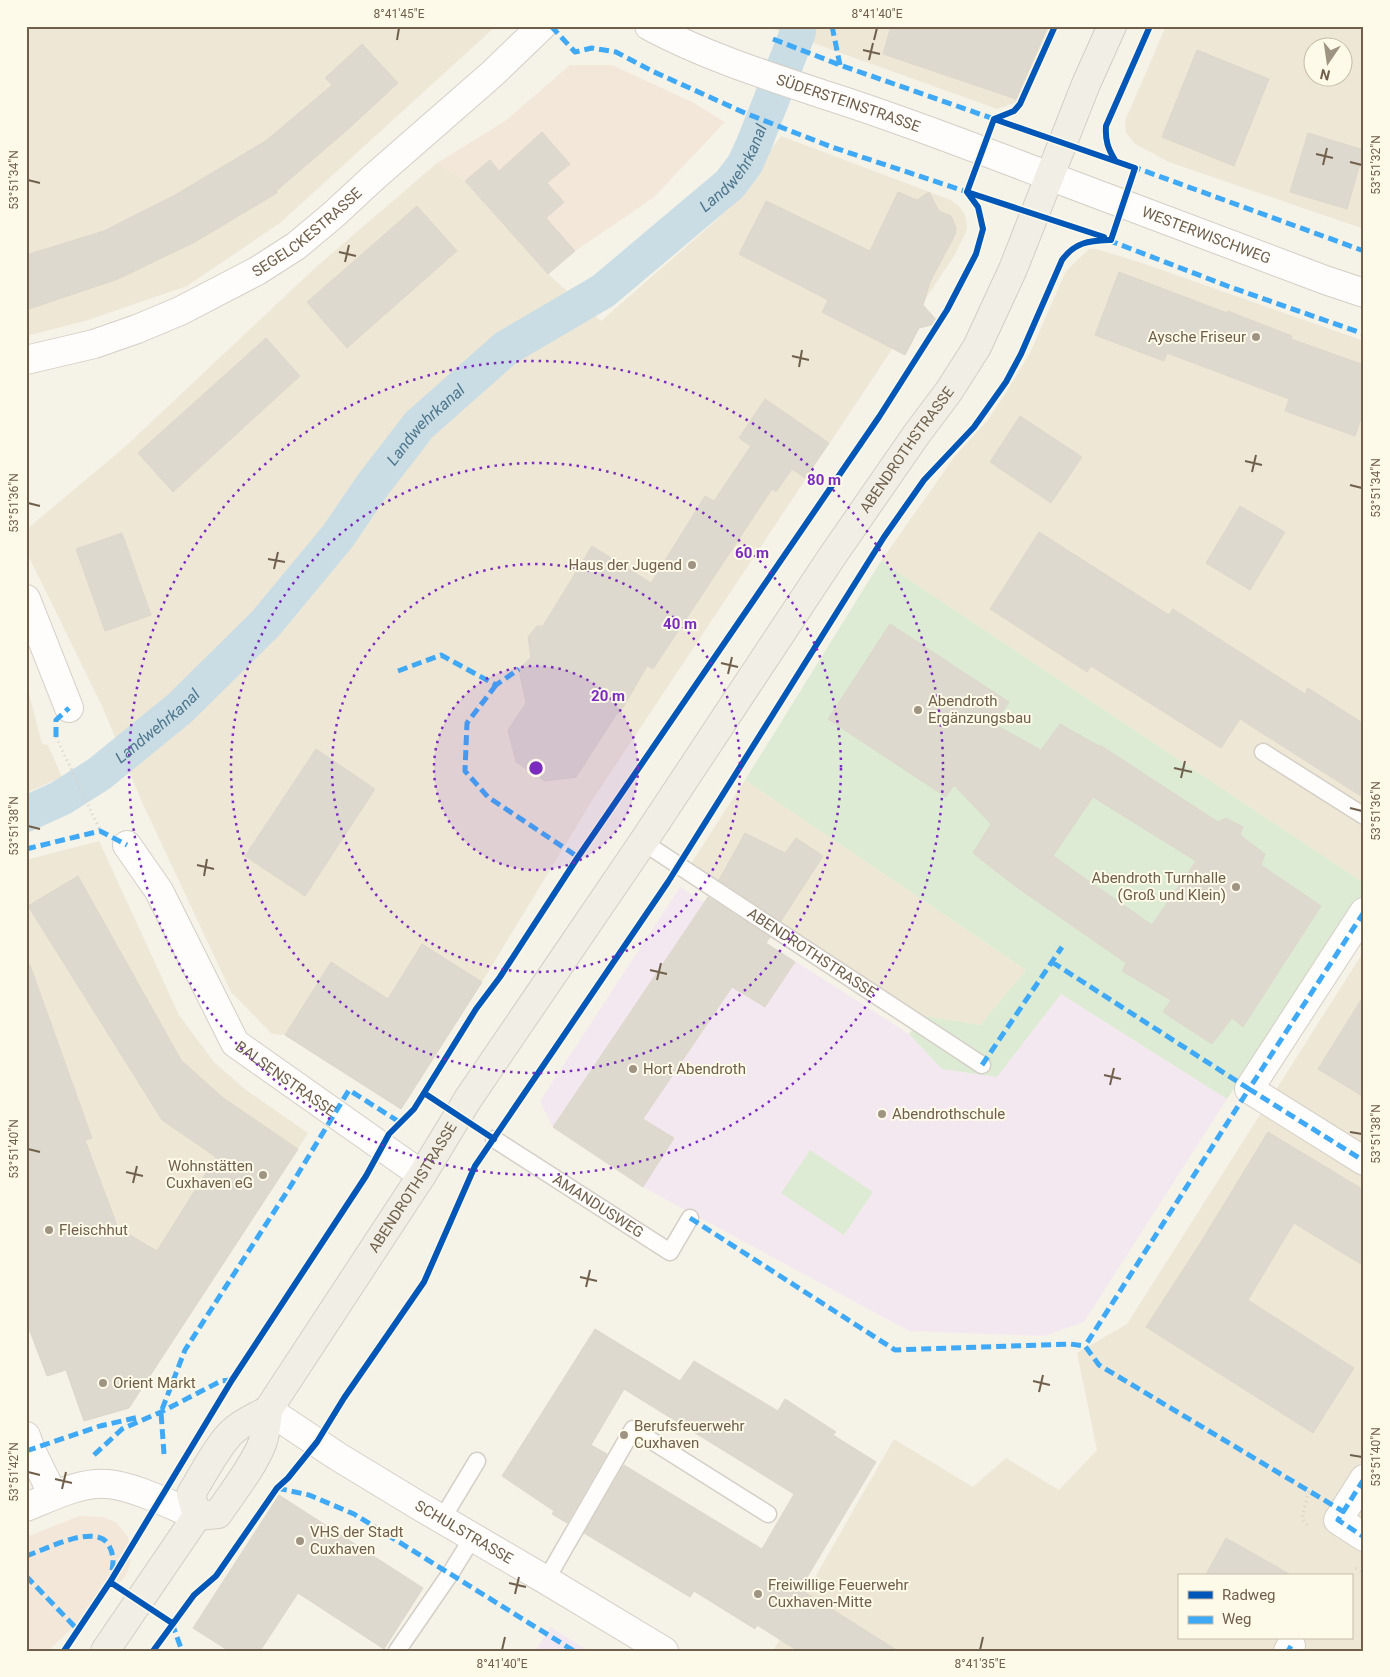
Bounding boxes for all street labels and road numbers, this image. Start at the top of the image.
street label: SÜDERSTEINSTRASSE [774,70,923,136]
street label: SEGELCKESTRASSE [249,184,366,281]
street label: WESTERWISCHWEG [1139,203,1273,268]
street label: ABENDROTHSTRASSE [856,383,958,516]
street label: ABENDROTHSTRASSE [744,904,880,1002]
street label: BALSENSTRASSE [232,1037,340,1121]
street label: ABENDROTHSTRASSE [365,1119,461,1256]
street label: AMANDUSWEG [550,1170,647,1242]
street label: SCHULSTRASSE [412,1496,517,1568]

